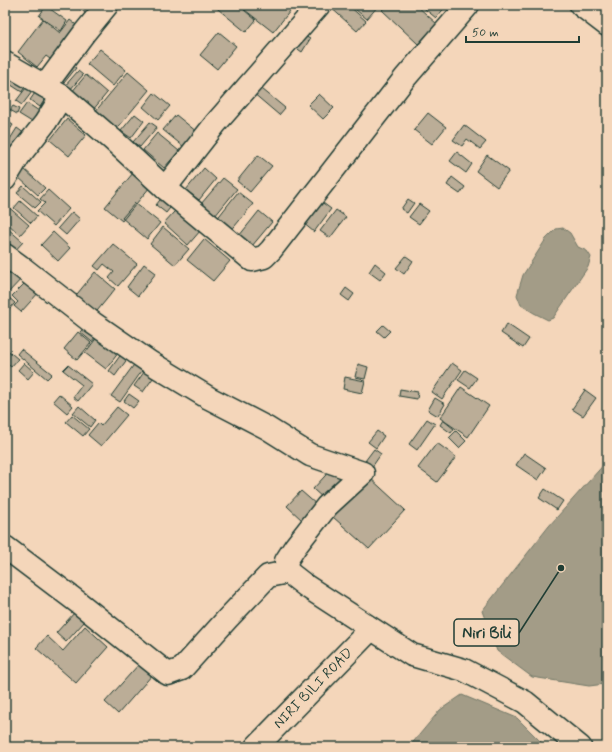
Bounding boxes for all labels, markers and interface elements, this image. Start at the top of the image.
scale bar [466,18,579,44]
text: 50 m [472,25,499,41]
callout: Niri Bili [454,619,519,646]
text: Niri Bili [462,624,512,644]
street label: NIRI BILI ROAD [270,644,357,733]

